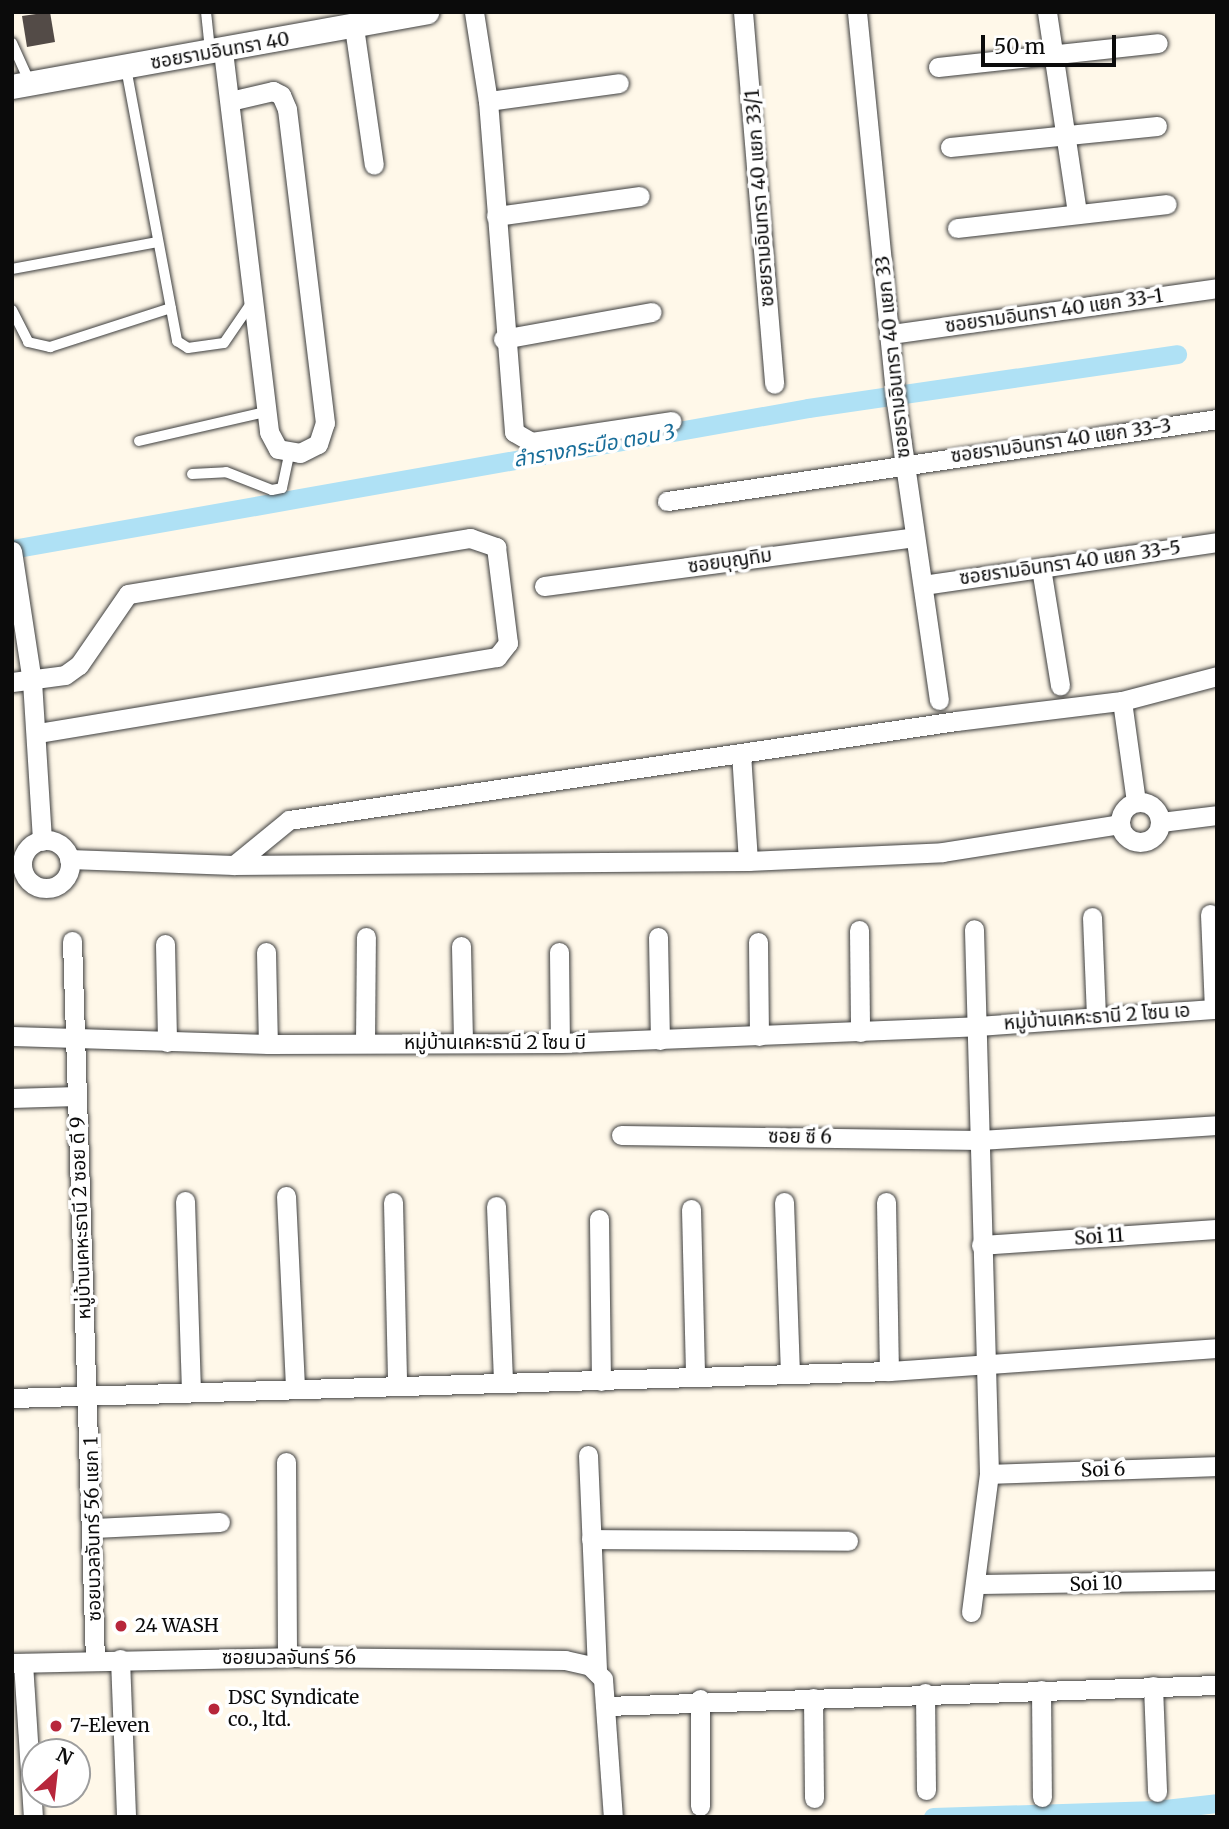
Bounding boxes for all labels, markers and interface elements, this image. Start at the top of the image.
scale bar [984,21,1119,65]
street label: ซอยรามอินทรา 40 [149,28,291,74]
text: 50 m [994,33,1045,60]
street label: ซอยรามอินทรา 40 แยก 33/1 [741,88,779,308]
street label: ซอยรามอินทรา 40 แยก 33 [871,255,915,459]
street label: ซอยรามอินทรา 40 แยก 33-1 [944,284,1164,338]
street label: ซอยรามอินทรา 40 แยก 33-3 [949,414,1173,468]
water label: ลำรางกระบือ ตอน 3 [511,419,677,473]
street label: ซอยรามอินทรา 40 แยก 33-5 [958,536,1182,590]
street label: ซอยบุญทิม [686,544,774,578]
street label: หมู่บ้านเคหะธานี 2 โซน เอ [1003,999,1191,1035]
street label: หมู่บ้านเคหะธานี 2 โซน บี [404,1032,586,1054]
street label: หมู่บ้านเคหะธานี 2 ซอย ดี 9 [66,1116,96,1320]
street label: ซอย ซี 6 [768,1125,832,1149]
street label: Soi 11 [1073,1224,1125,1250]
street label: ซอยนวลจันทร์ 56 แยก 1 [80,1437,106,1621]
street label: Soi 6 [1080,1458,1126,1482]
street label: Soi 10 [1069,1572,1123,1596]
place label: 24 WASH [135,1615,219,1637]
marker: 24 WASH [113,1618,129,1634]
street label: ซอยนวลจันทร์ 56 [222,1647,356,1669]
place label: DSC Syndicate co., ltd. [228,1687,359,1731]
marker: DSC Syndicate co., ltd. [206,1701,222,1717]
place label: 7-Eleven [70,1715,150,1737]
marker: 7-Eleven [48,1718,64,1734]
north arrow [21,1738,91,1808]
text: N [52,1742,77,1770]

